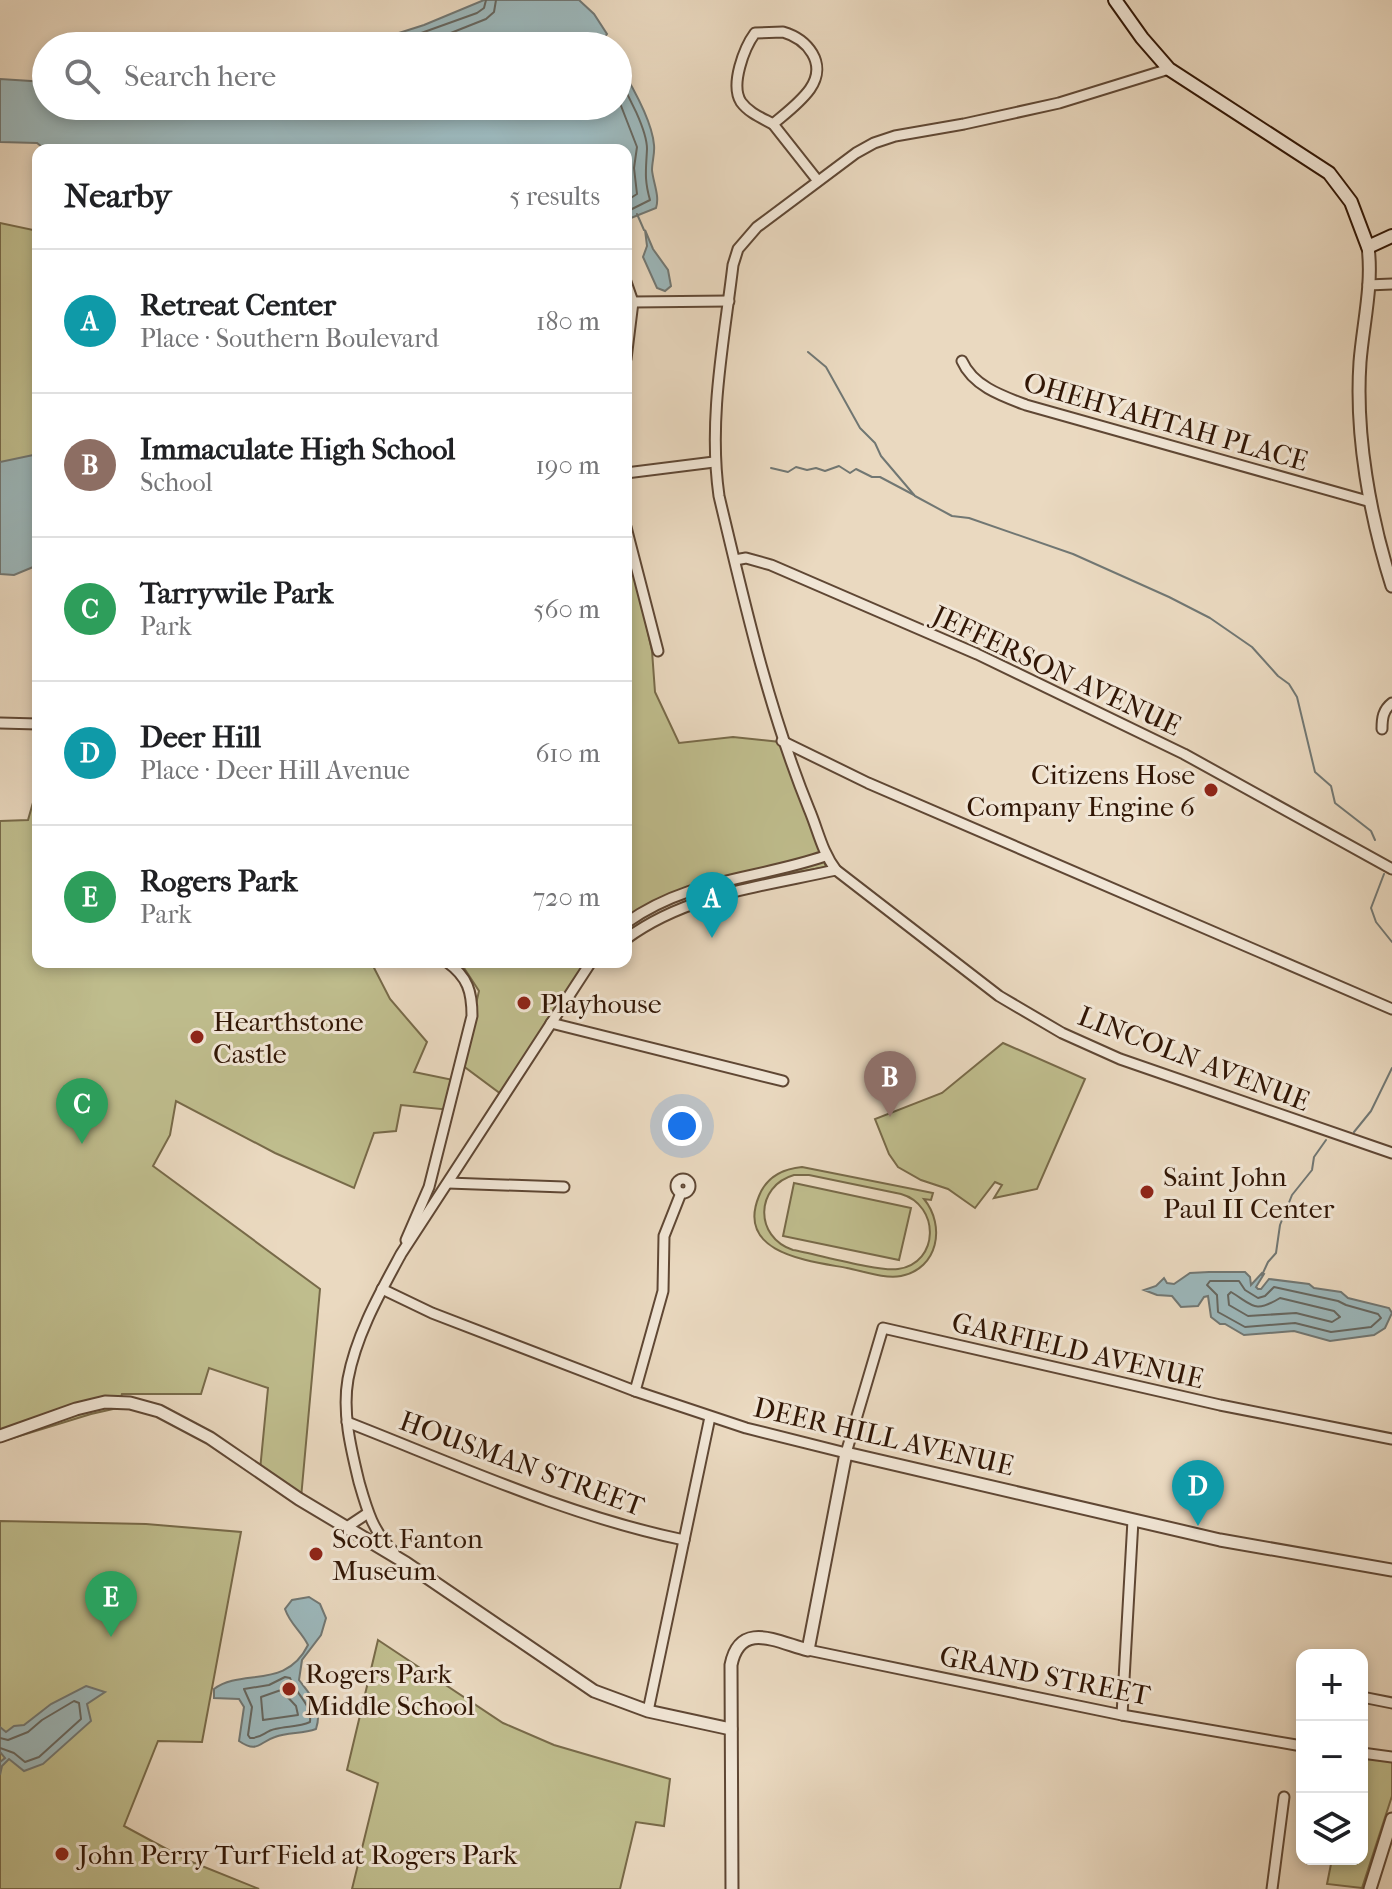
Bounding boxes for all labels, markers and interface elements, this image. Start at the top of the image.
search box [32,32,632,120]
icon: search [60,54,104,98]
text: Search here [124,59,276,94]
text: Nearby [64,176,171,216]
text: 5 results [509,181,600,212]
text: Retreat Center [140,288,336,323]
text: A [82,306,98,337]
text: 180 m [536,306,600,337]
text: Place · Southern Boulevard [140,323,439,354]
street label: OHEHYAHTAH PLACE [1020,365,1312,478]
text: Immaculate High School [140,432,455,467]
text: B [82,450,98,481]
text: 190 m [536,450,600,481]
text: School [140,467,213,498]
text: Tarrywile Park [140,576,333,611]
text: C [81,594,99,625]
text: 560 m [533,594,600,625]
street label: JEFFERSON AVENUE [925,598,1186,743]
text: Park [140,611,192,642]
text: Deer Hill [140,720,261,755]
text: D [80,738,100,769]
text: 610 m [535,738,600,769]
text: Place · Deer Hill Avenue [140,755,410,786]
place label: Citizens Hose Company Engine 6 [967,758,1196,823]
marker: Citizens Hose Company Engine 6 [1202,781,1220,799]
text: Rogers Park [140,864,297,899]
pin: A [686,872,738,938]
text: E [82,882,98,913]
text: 720 m [533,882,600,913]
text: Park [140,899,192,930]
place label: Playhouse [540,987,662,1020]
marker: Playhouse [515,994,533,1012]
street label: LINCOLN AVENUE [1073,999,1314,1118]
place label: Hearthstone Castle [213,1005,364,1070]
marker: Hearthstone Castle [188,1028,206,1046]
pin: B [864,1051,916,1117]
pin: C [56,1078,108,1144]
your location [662,1106,702,1146]
place label: Saint John Paul II Center [1163,1160,1335,1225]
marker: Saint John Paul II Center [1138,1183,1156,1201]
street label: GARFIELD AVENUE [949,1305,1207,1396]
street label: DEER HILL AVENUE [751,1390,1017,1482]
street label: HOUSMAN STREET [395,1404,650,1523]
pin: D [1172,1460,1224,1526]
place label: Scott Fanton Museum [332,1522,483,1587]
marker: Scott Fanton Museum [307,1545,325,1563]
pin: E [85,1571,137,1637]
street label: GRAND STREET [937,1639,1154,1712]
map controls [1296,1649,1368,1865]
button: + [1296,1649,1368,1721]
place label: Rogers Park Middle School [305,1657,475,1722]
marker: Rogers Park Middle School [280,1680,298,1698]
button: − [1296,1721,1368,1793]
button: layers [1296,1793,1368,1865]
place label: John Perry Turf Field at Rogers Park [76,1838,518,1871]
marker: John Perry Turf Field at Rogers Park [53,1845,71,1863]

